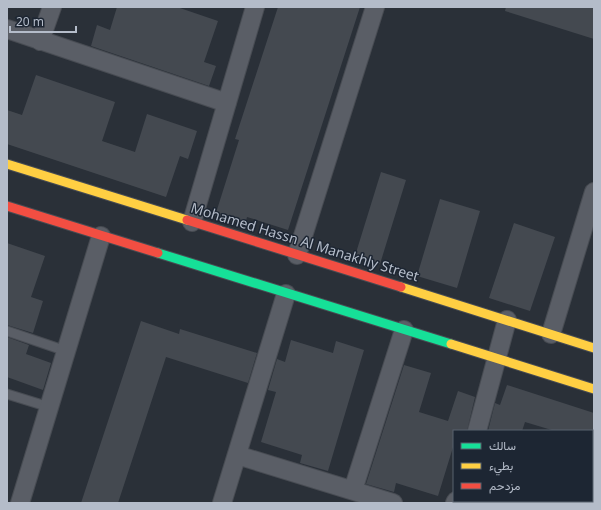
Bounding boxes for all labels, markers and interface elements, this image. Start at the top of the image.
scale bar [10,8,76,34]
text: 20 m [16,13,44,30]
street label: Mohamed Hassn Al Manakhly Street [189,198,422,285]
legend [453,430,593,502]
text: سالك [489,437,516,454]
text: بطيء [489,457,513,476]
text: مزدحم [489,477,520,494]

